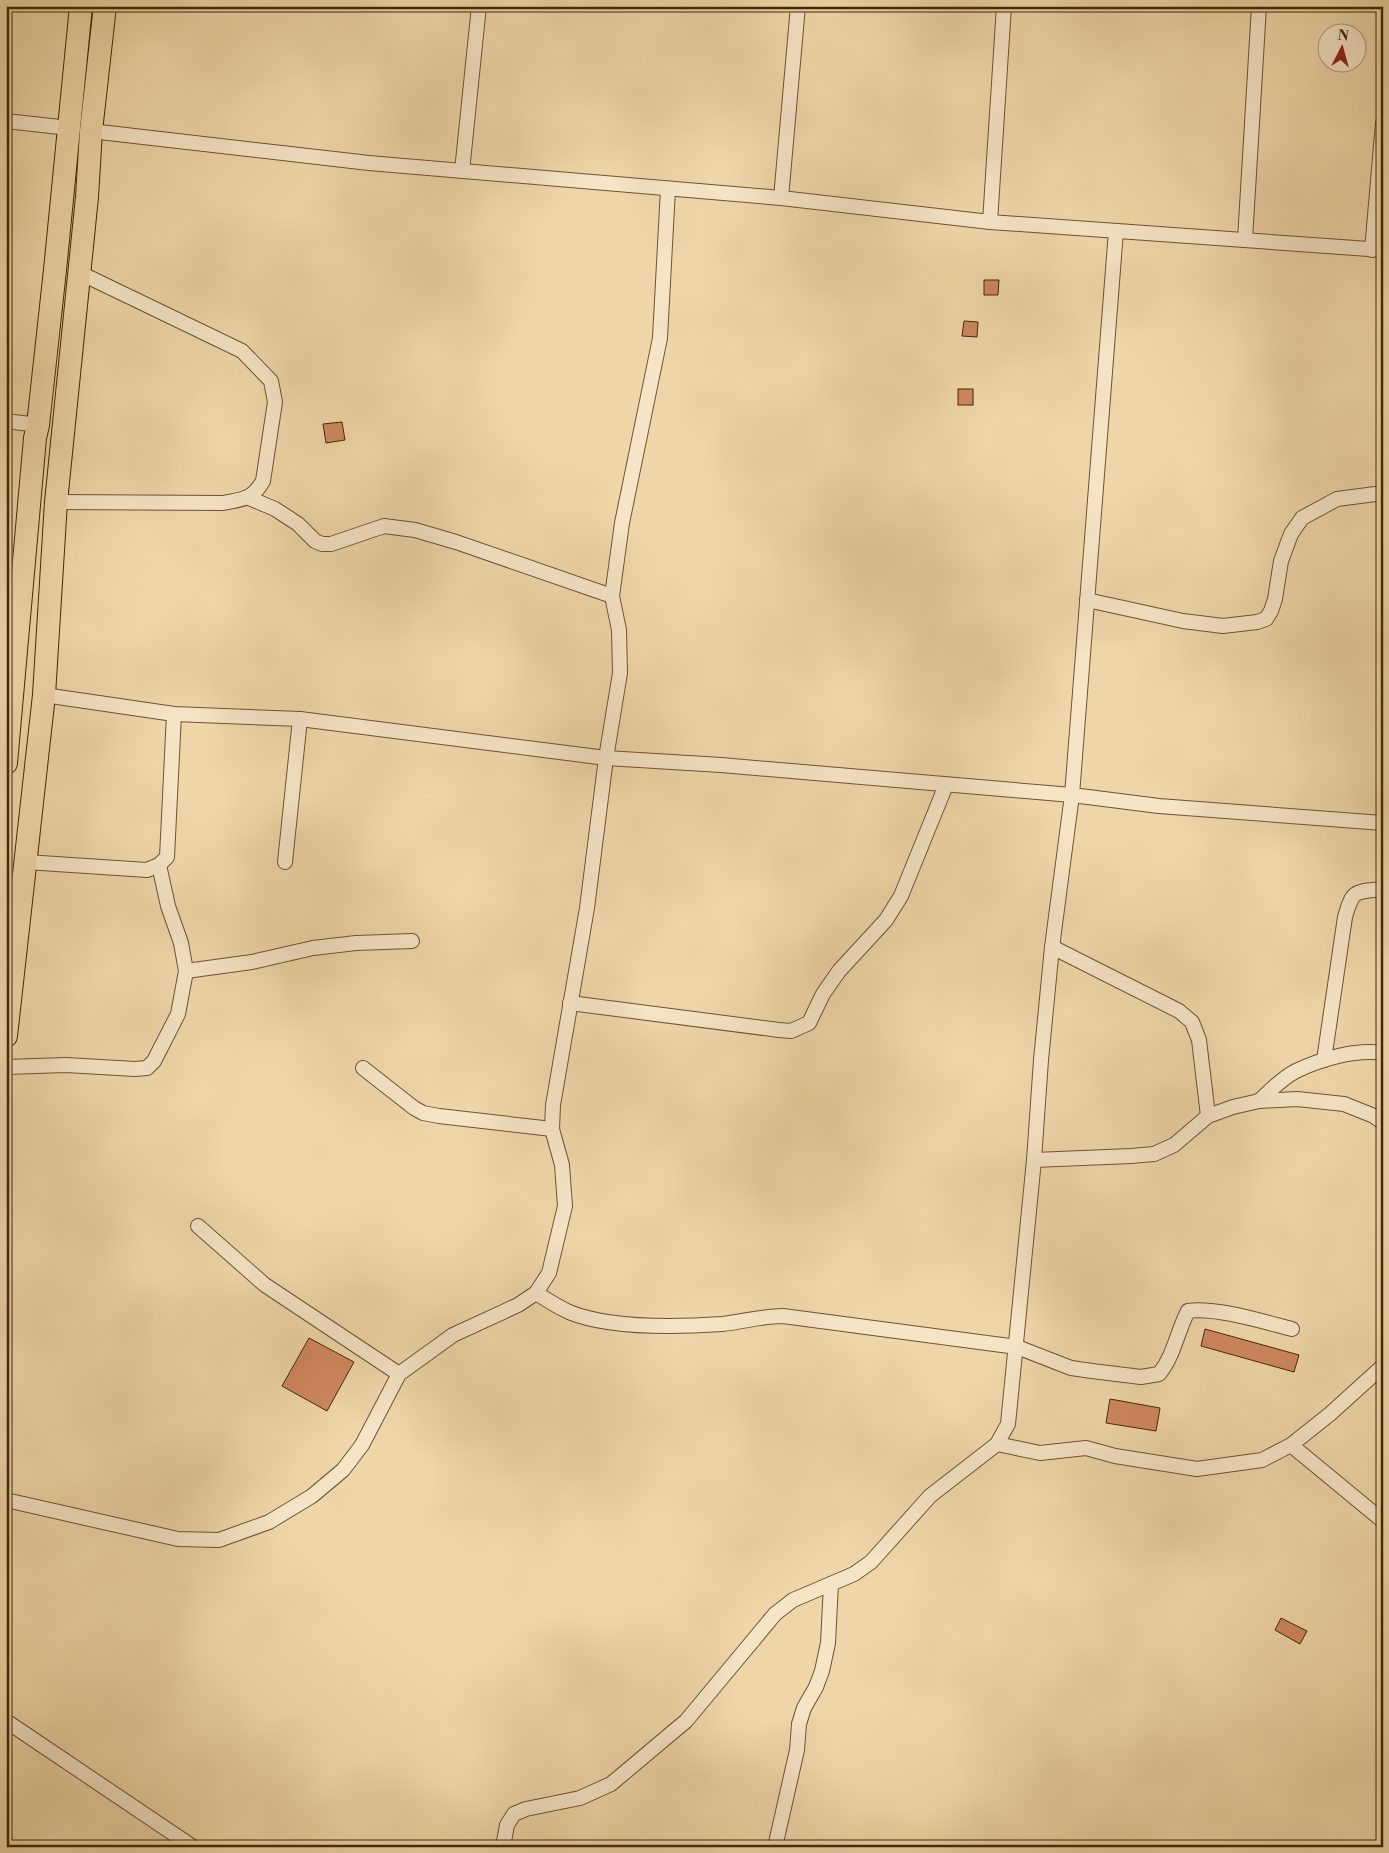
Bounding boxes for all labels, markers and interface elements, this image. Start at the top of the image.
north arrow [1316,22,1366,72]
text: N [1337,27,1350,46]

